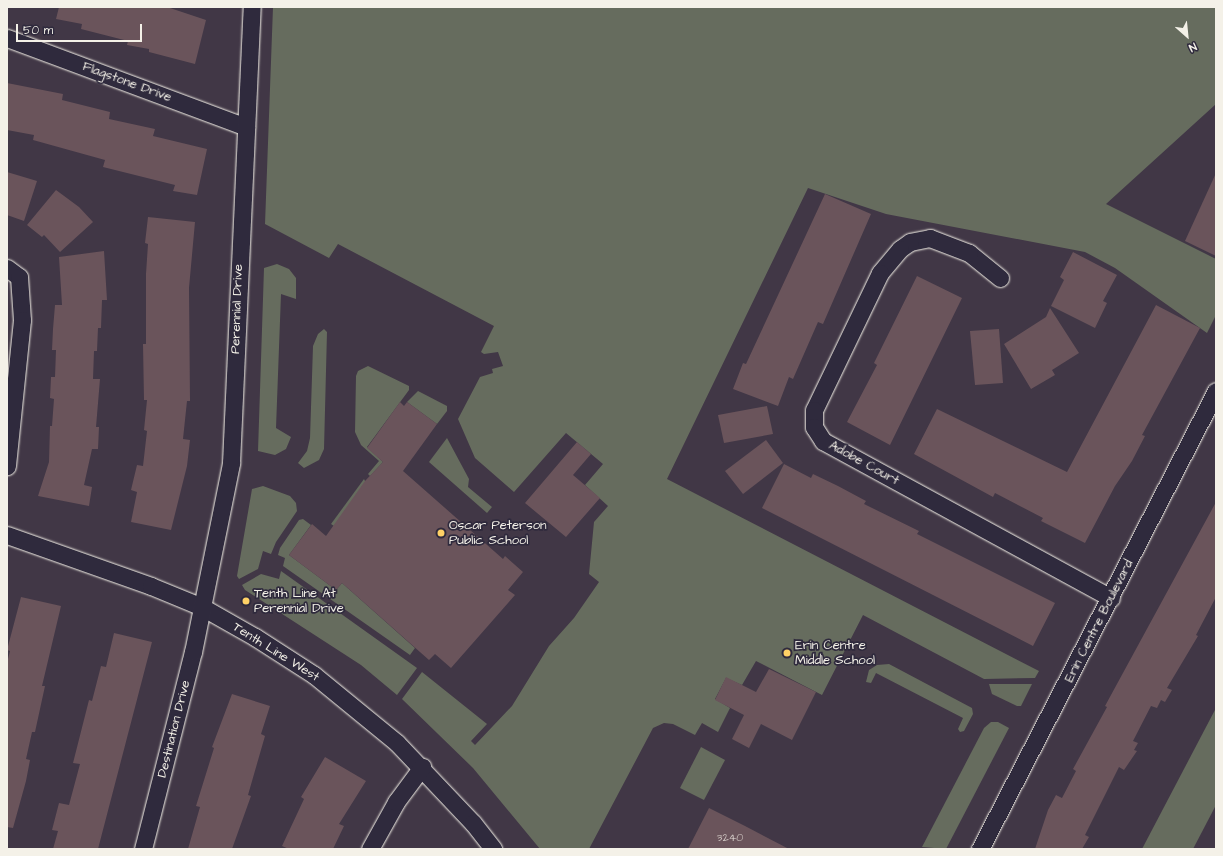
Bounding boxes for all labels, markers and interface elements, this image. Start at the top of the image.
scale bar [18,16,144,42]
north arrow [1167,16,1207,56]
text: 50 m [23,22,53,39]
text: N [1186,39,1199,55]
street label: Flagstone Drive [80,59,174,105]
street label: Perennial Drive [228,264,246,354]
street label: Adobe Court [826,437,902,489]
place label: Oscar Peterson Public School [449,518,547,549]
marker: Oscar Peterson Public School [436,528,446,538]
street label: Erin Centre Boulevard [1061,557,1137,685]
place label: Tenth Line At Perennial Drive [254,586,344,617]
marker: Tenth Line At Perennial Drive [241,596,251,606]
street label: Tenth Line West [230,619,322,685]
place label: Erin Centre Middle School [795,638,875,669]
marker: Erin Centre Middle School [782,648,792,658]
street label: Destination Drive [154,679,194,779]
house number: 3240 [717,831,743,845]

